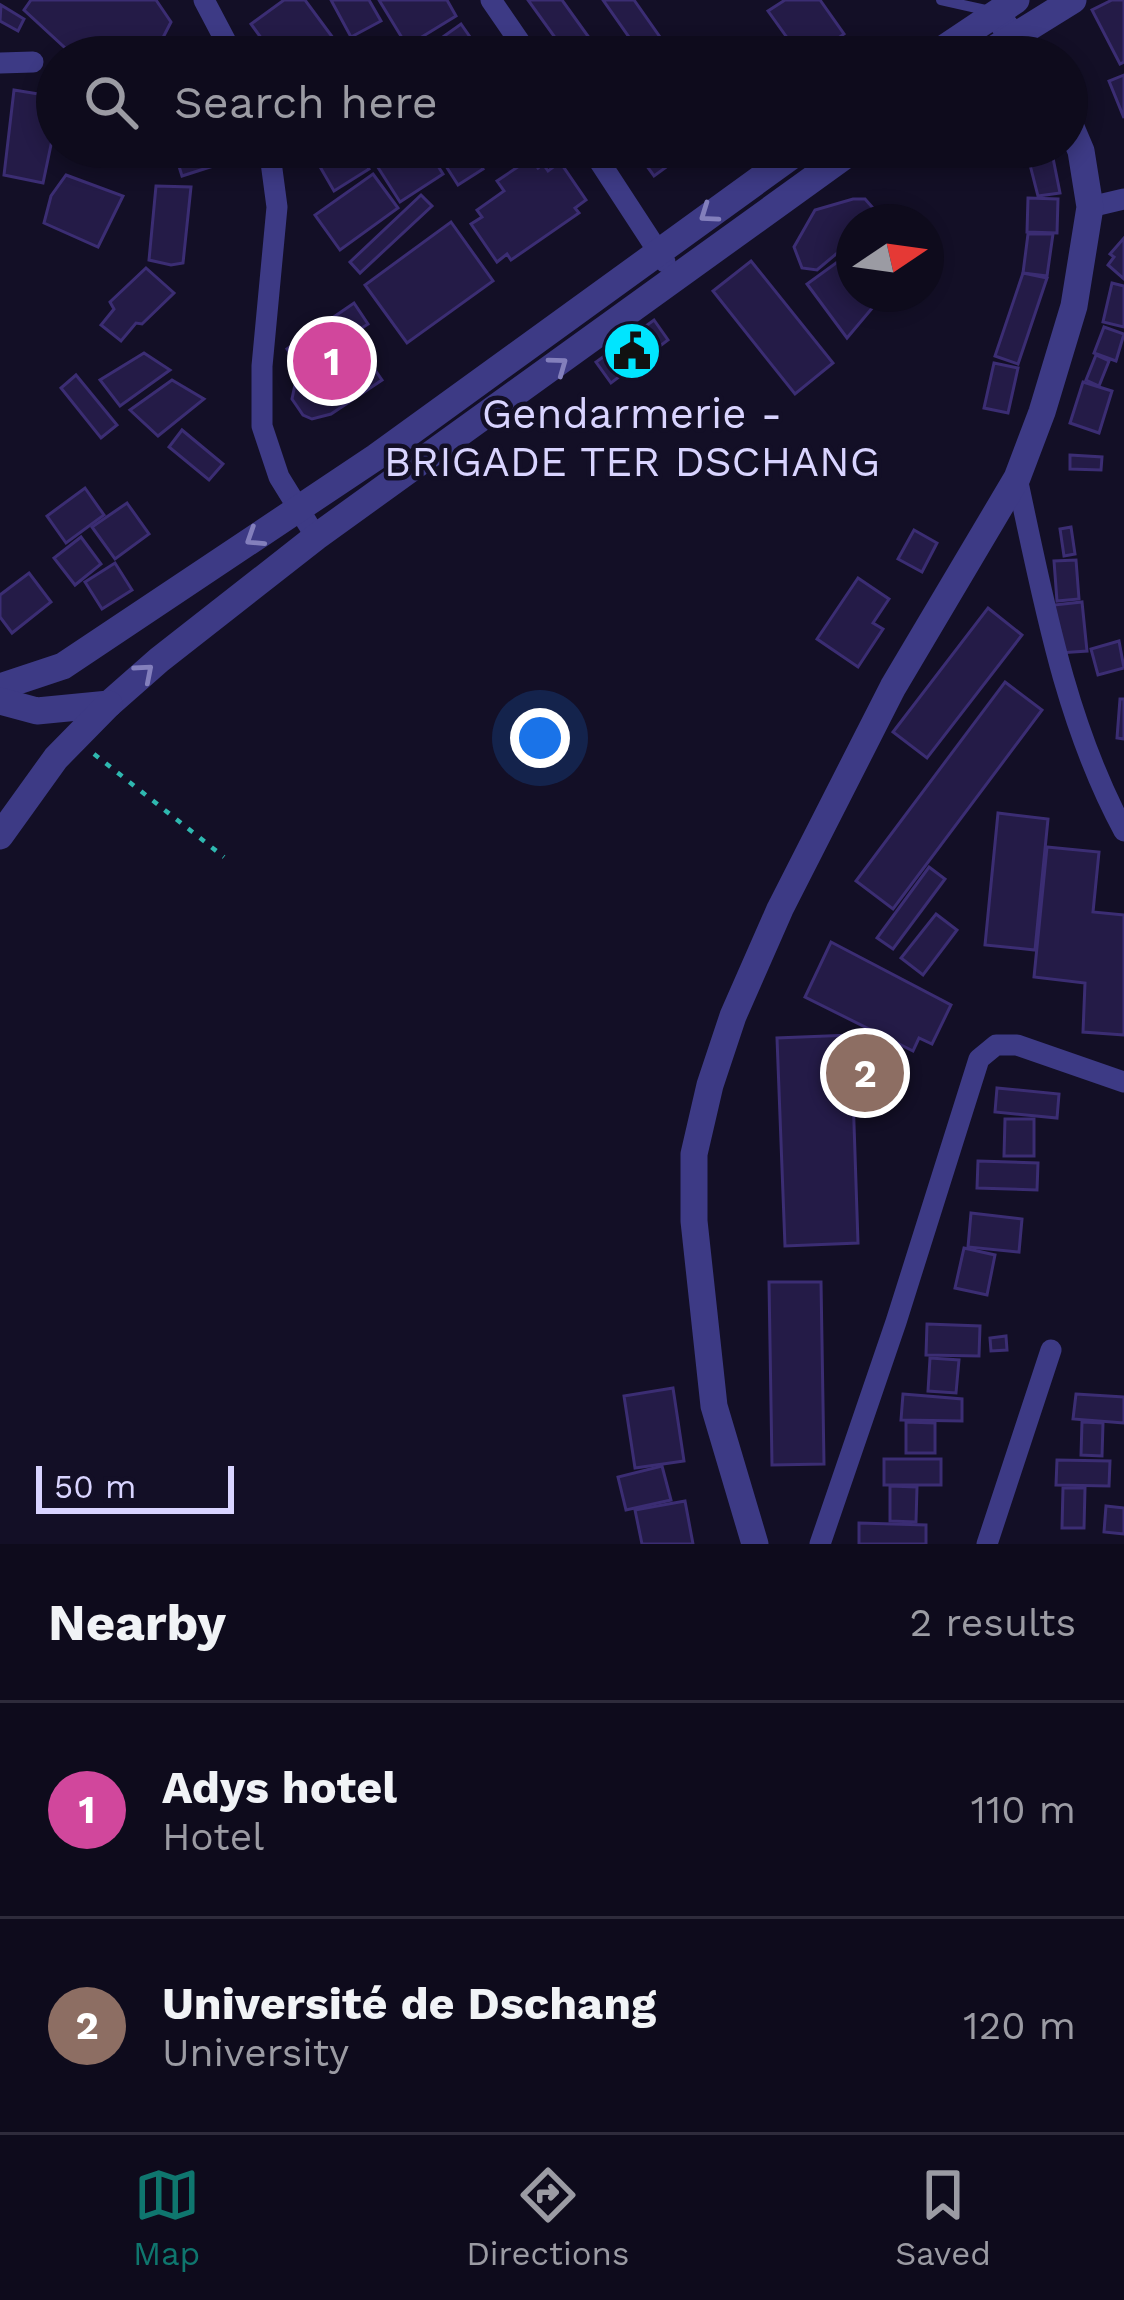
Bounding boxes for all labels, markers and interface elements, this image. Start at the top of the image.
search box [36,36,1088,168]
icon: search [78,69,144,135]
text: Search here [174,76,438,129]
one-way arrow [700,200,722,222]
north arrow [836,204,944,312]
pin: 1 [293,316,371,406]
public building icon: Gendarmerie - BRIGADE TER DSCHANG [601,320,663,382]
one-way arrow [546,357,567,379]
place label: Gendarmerie - BRIGADE TER DSCHANG [384,389,880,486]
one-way arrow [245,524,267,546]
one-way arrow [131,665,153,686]
your location [510,708,570,768]
pin: 2 [826,1028,904,1118]
scale bar [36,1460,234,1513]
text: 50 m [54,1467,136,1506]
text: Nearby [48,1593,226,1652]
text: 2 results [910,1600,1076,1645]
text: Adys hotel [162,1761,397,1814]
text: 1 [79,1787,95,1832]
text: 110 m [971,1787,1076,1832]
text: Hotel [162,1814,264,1859]
text: Université de Dschang [162,1977,656,2030]
text: 2 [75,2003,99,2048]
text: 120 m [963,2003,1076,2048]
text: University [162,2030,349,2075]
tab: Map [133,2162,200,2273]
tab: Directions [466,2162,629,2273]
tab: Saved [895,2162,991,2273]

